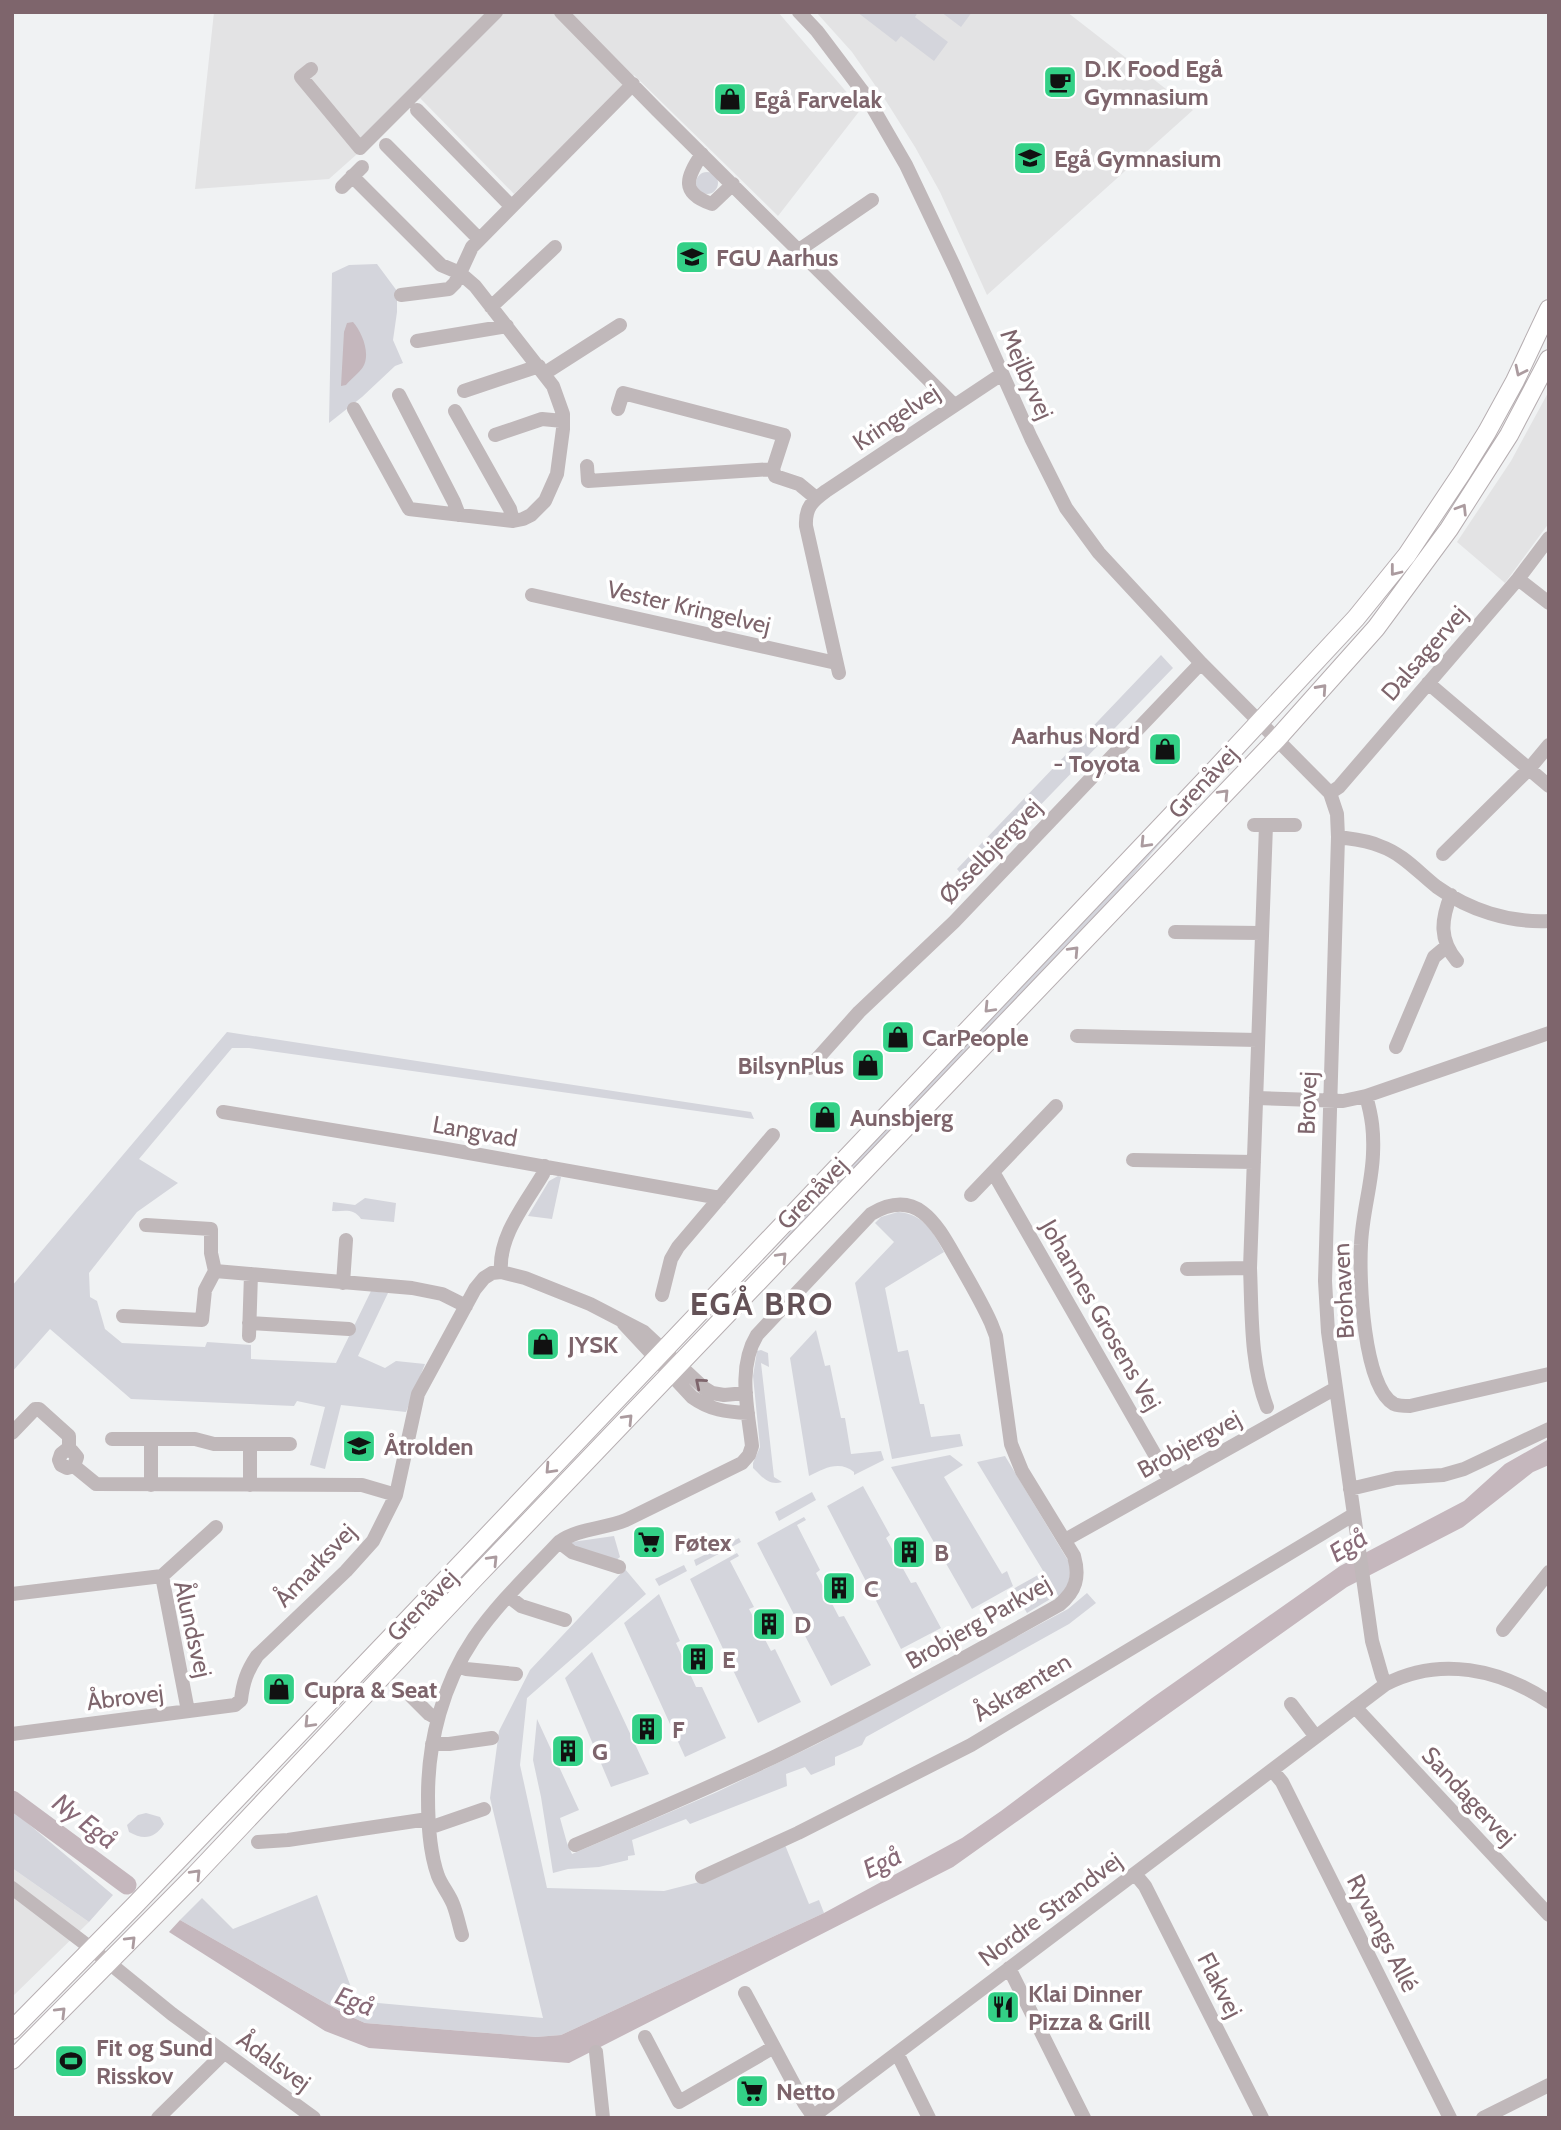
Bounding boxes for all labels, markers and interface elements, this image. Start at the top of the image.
place label: D.K Food Egå Gymnasium [1084,54,1223,111]
cafe icon: D.K Food Egå Gymnasium [1041,63,1079,101]
shop icon: Egå Farvelak [711,80,749,118]
place label: Egå Farvelak [754,85,883,114]
school or university icon: Egå Gymnasium [1011,139,1049,177]
place label: Egå Gymnasium [1054,144,1221,173]
school or university icon: FGU Aarhus [673,238,711,276]
place label: FGU Aarhus [716,243,838,272]
street label: Mejlbyvej [994,324,1060,424]
one-way arrow [1514,364,1528,376]
street label: Kringelvej [847,377,945,457]
one-way arrow [1453,504,1466,517]
one-way arrow [1390,563,1403,576]
street label: Vester Kringelvej [604,574,774,640]
street label: Dalsagervej [1375,599,1473,707]
one-way arrow [1314,684,1326,697]
place label: Aarhus Nord - Toyota [1011,721,1140,778]
shop icon: Aarhus Nord - Toyota [1146,730,1184,768]
street label: Grenåvej [1162,740,1244,824]
one-way arrow [1215,790,1228,803]
street label: Øsselbjergvej [933,792,1047,910]
one-way arrow [1141,835,1154,848]
one-way arrow [1065,946,1078,959]
one-way arrow [984,1000,997,1013]
shop icon: CarPeople [879,1018,917,1056]
place label: CarPeople [922,1023,1029,1052]
shop icon: BilsynPlus [849,1046,887,1084]
place label: BilsynPlus [737,1051,844,1080]
street label: Brovej [1291,1071,1323,1135]
shop icon: Aunsbjerg [806,1098,844,1136]
place label: Aunsbjerg [850,1103,953,1132]
street label: Langvad [430,1109,520,1153]
street label: Grenåvej [771,1151,853,1235]
street label: Johannes Grosens Vej [1034,1213,1168,1416]
street label: Brohaven [1326,1242,1360,1340]
one-way arrow [773,1253,786,1266]
district label: EGÅ BRO [690,1284,834,1323]
shop icon: JYSK [524,1325,562,1363]
place label: JYSK [567,1330,618,1359]
one-way arrow [695,1379,708,1391]
street label: Brobjergvej [1132,1404,1246,1484]
one-way arrow [619,1415,632,1428]
school or university icon: Åtrolden [340,1427,378,1465]
place label: Åtrolden [384,1432,474,1461]
one-way arrow [546,1461,559,1474]
street label: Åmarksvej [268,1517,362,1613]
water label: Egå [1323,1521,1373,1569]
supermarket icon: Føtex [630,1523,668,1561]
place label: Føtex [674,1528,732,1557]
building icon: B [890,1533,928,1571]
place label: B [934,1538,949,1567]
one-way arrow [484,1555,497,1568]
street label: Grenåvej [381,1563,463,1647]
building icon: C [820,1569,858,1607]
street label: Brobjerg Parkvej [900,1569,1056,1675]
place label: C [864,1574,879,1603]
street label: Ålundsvej [168,1578,218,1680]
building icon: D [750,1605,788,1643]
place label: D [794,1610,811,1639]
building icon: E [679,1640,717,1678]
place label: E [722,1645,736,1674]
street label: Åskrænten [968,1647,1076,1727]
shop icon: Cupra & Seat [260,1670,298,1708]
place label: Cupra & Seat [304,1675,437,1704]
street label: Åbrovej [85,1678,165,1716]
building icon: F [628,1710,666,1748]
one-way arrow [305,1715,318,1728]
place label: F [672,1715,685,1744]
building icon: G [549,1732,587,1770]
place label: G [592,1737,608,1766]
street label: Sandagervej [1416,1741,1522,1851]
water label: Ny Egå [46,1786,124,1856]
water label: Egå [857,1839,907,1885]
street label: Nordre Strandvej [973,1846,1127,1972]
one-way arrow [188,1869,200,1882]
street label: Ryvangs Allé [1341,1869,1425,1997]
one-way arrow [122,1936,135,1949]
street label: Flakvej [1191,1947,1249,2023]
water label: Egå [331,1979,379,2023]
place label: Klai Dinner Pizza & Grill [1028,1979,1150,2036]
restaurant icon: Klai Dinner Pizza & Grill [984,1988,1022,2026]
one-way arrow [53,2007,66,2020]
street label: Ådalsvej [232,2025,316,2097]
place label: Fit og Sund Risskov [96,2033,213,2090]
sports icon: Fit og Sund Risskov [52,2042,90,2080]
supermarket icon: Netto [733,2072,771,2110]
place label: Netto [776,2077,836,2106]

